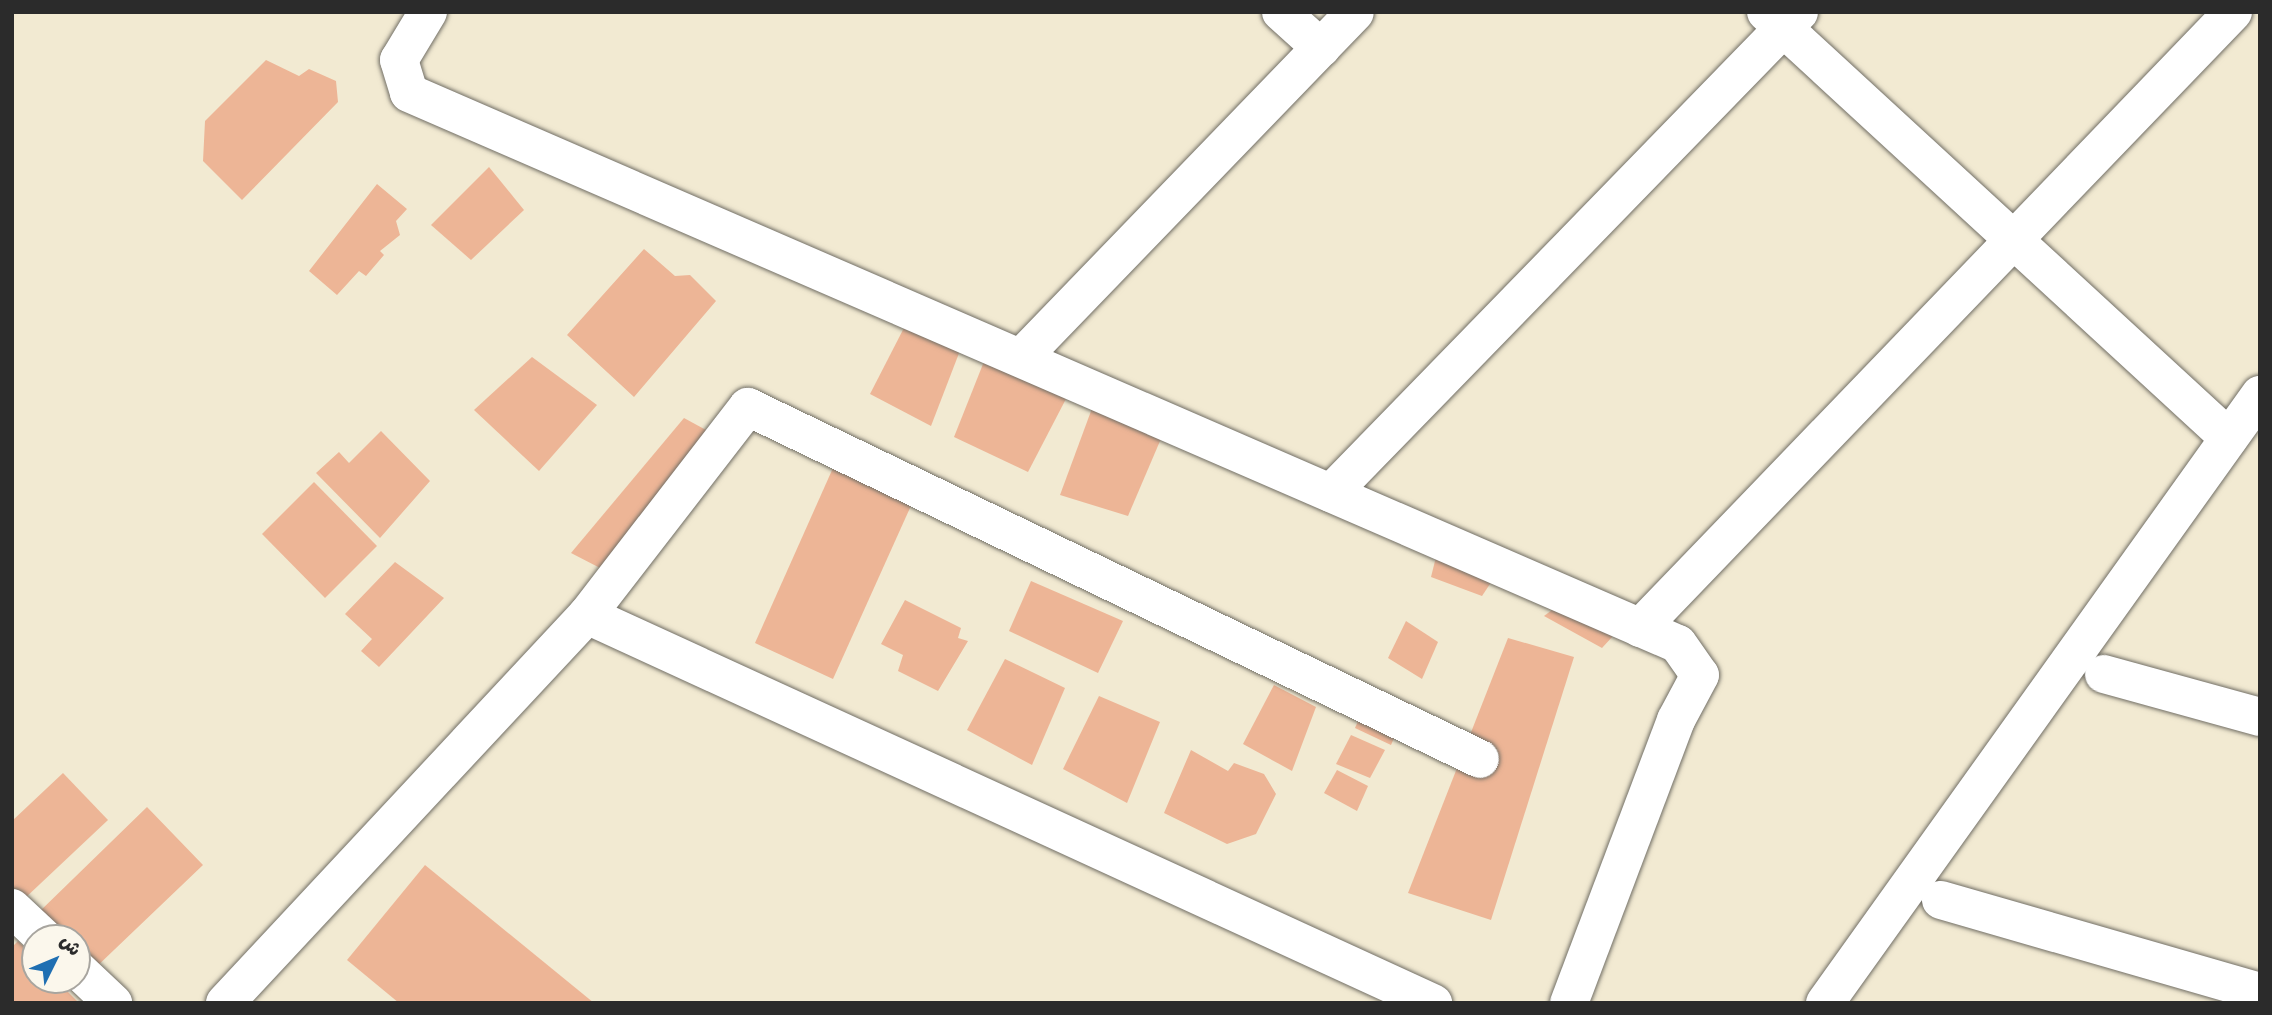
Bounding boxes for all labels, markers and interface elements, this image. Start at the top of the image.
north arrow [21,924,91,994]
text: ش [54,930,87,962]

